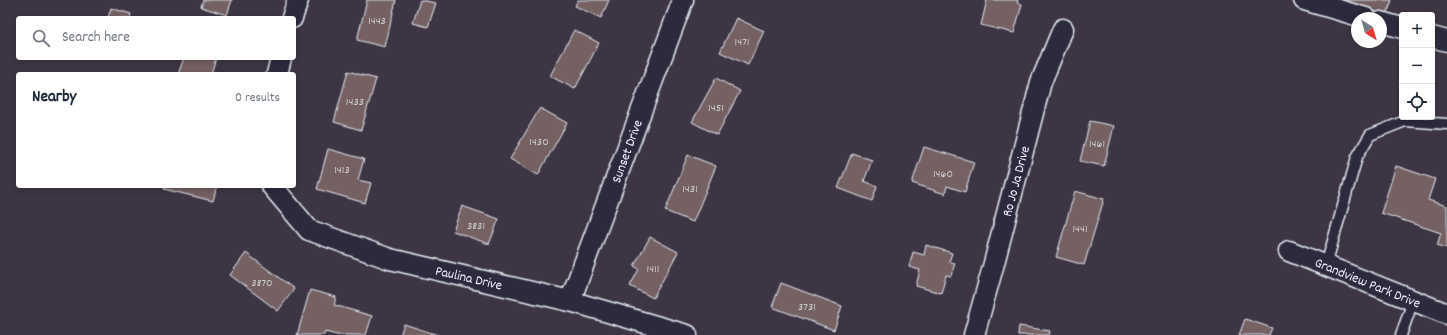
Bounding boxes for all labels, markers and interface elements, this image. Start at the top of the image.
north arrow [1351,12,1387,48]
map controls [1399,12,1435,120]
button: + [1399,12,1435,48]
house number: 1443 [368,13,386,30]
search box [16,16,296,60]
icon: search [30,27,52,49]
text: Search here [62,27,130,49]
house number: 1471 [735,34,749,51]
button: − [1399,48,1435,84]
button: locate [1399,84,1435,120]
text: Nearby [32,86,76,110]
text: 0 results [235,89,280,108]
house number: 1433 [346,94,364,111]
house number: 1451 [708,100,724,117]
street label: Sunset Drive [607,117,649,186]
house number: 1430 [529,134,549,151]
house number: 1461 [1089,136,1105,153]
street label: Ro Jo Ja Drive [998,144,1036,219]
house number: 1413 [334,162,350,179]
house number: 1460 [933,166,953,183]
house number: 1431 [682,181,698,198]
house number: 3831 [467,218,485,235]
house number: 1441 [1072,221,1088,238]
street label: Grandview Park Drive [1311,253,1423,314]
house number: 1411 [647,261,659,278]
street label: Paulina Drive [433,262,504,296]
house number: 3870 [251,275,273,292]
house number: 3731 [798,299,816,316]

